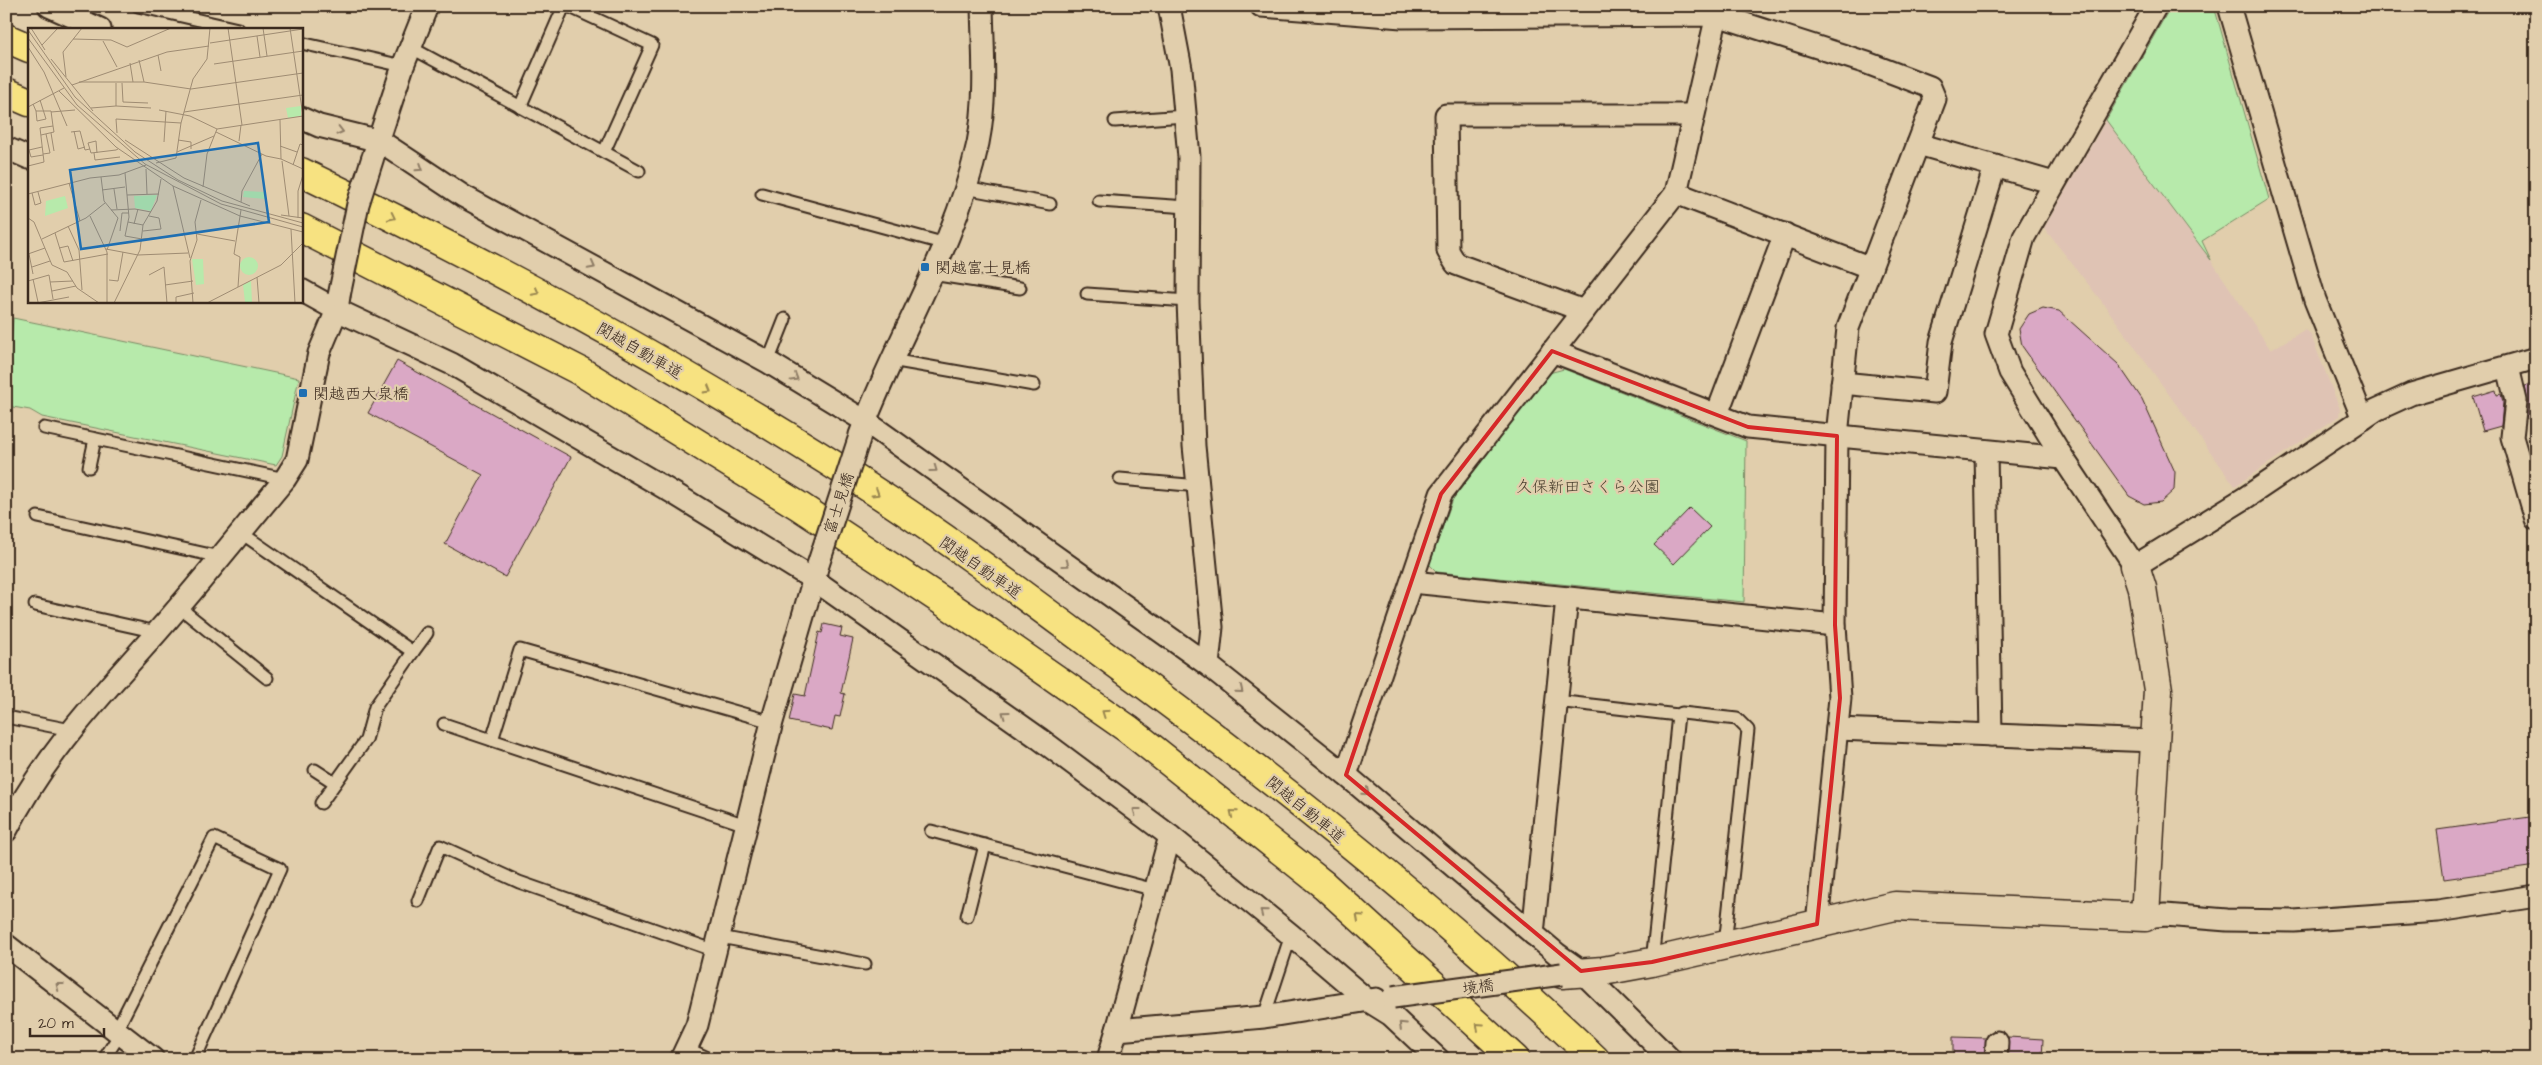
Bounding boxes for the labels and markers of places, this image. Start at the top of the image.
place label: 関越富士見橋 [935,257,1031,279]
marker: 関越富士見橋 [919,261,931,273]
place label: 関越西大泉橋 [313,383,409,405]
marker: 関越西大泉橋 [297,387,309,399]

